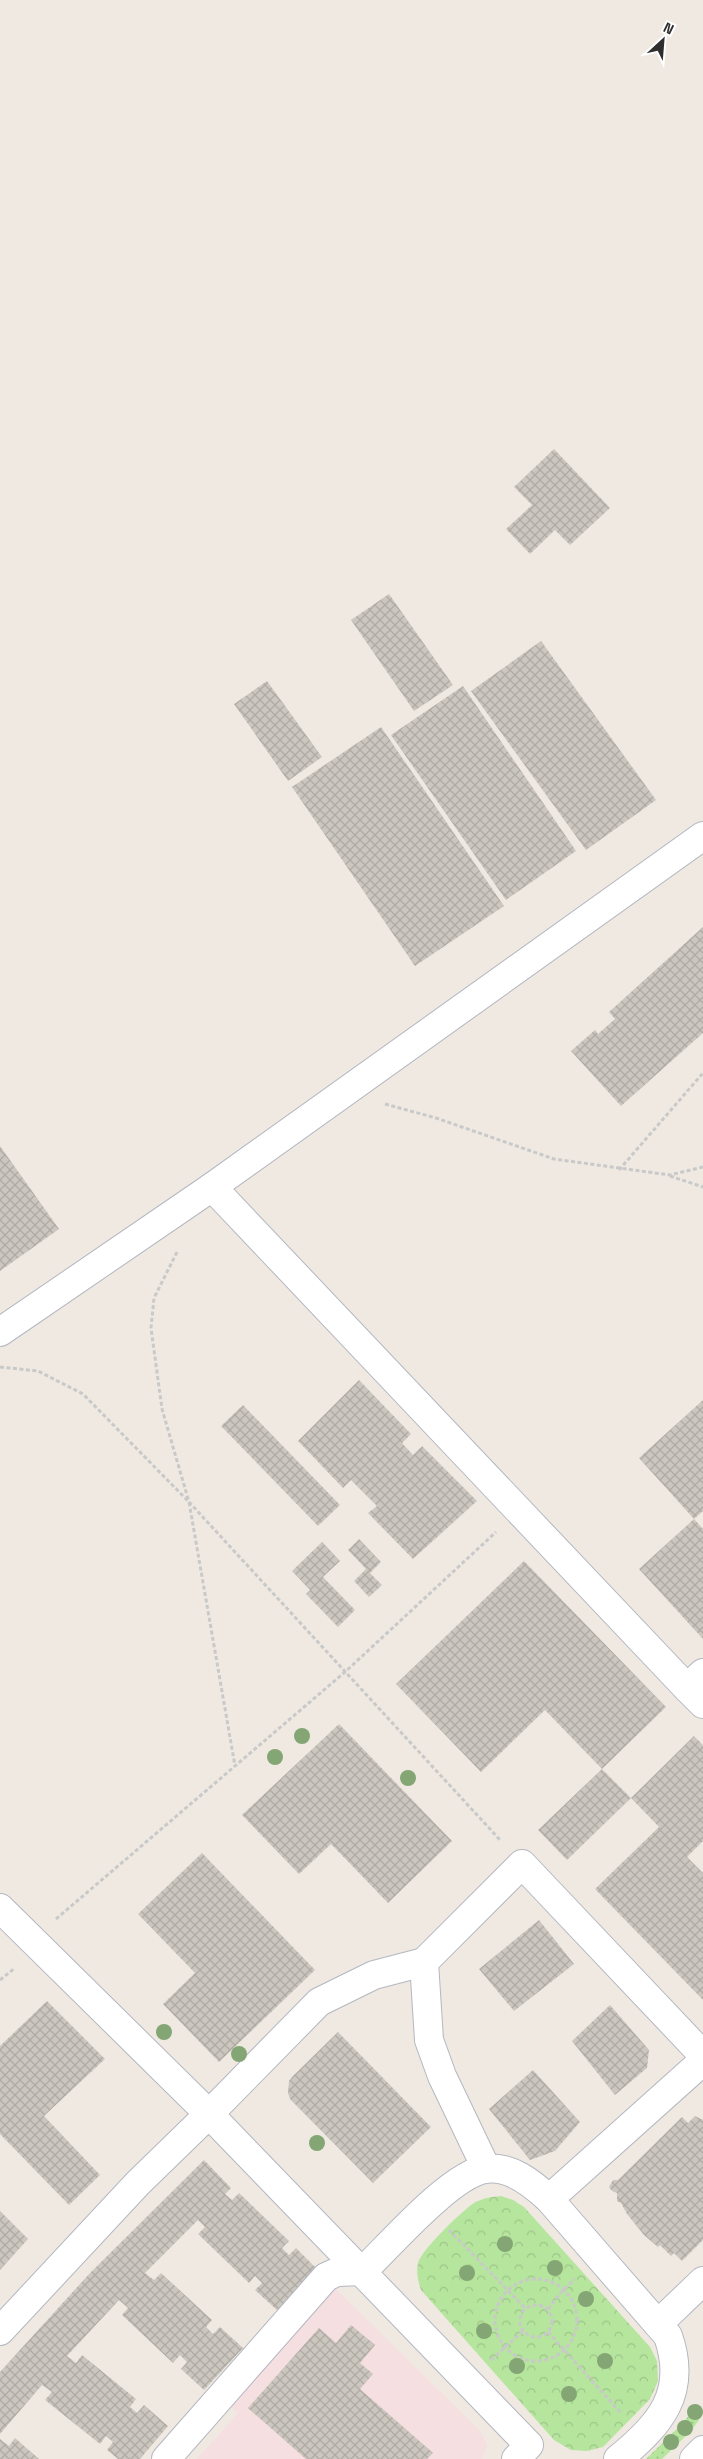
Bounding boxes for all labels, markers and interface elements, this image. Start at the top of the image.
north arrow [638,15,688,65]
text: N [661,18,677,38]

